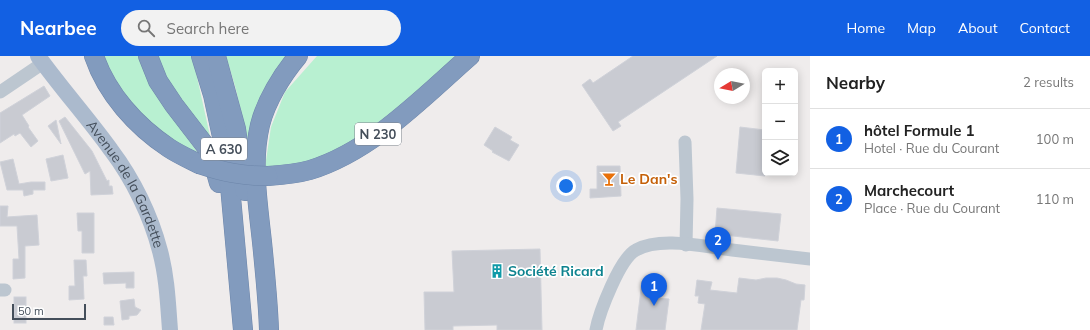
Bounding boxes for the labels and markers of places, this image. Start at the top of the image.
place label: Le Dan's [620,170,677,188]
bar icon: Le Dan's [601,171,617,187]
pin: 2 [705,227,731,260]
place label: Société Ricard [508,262,604,280]
building icon: Société Ricard [489,263,505,279]
pin: 1 [641,273,667,306]

